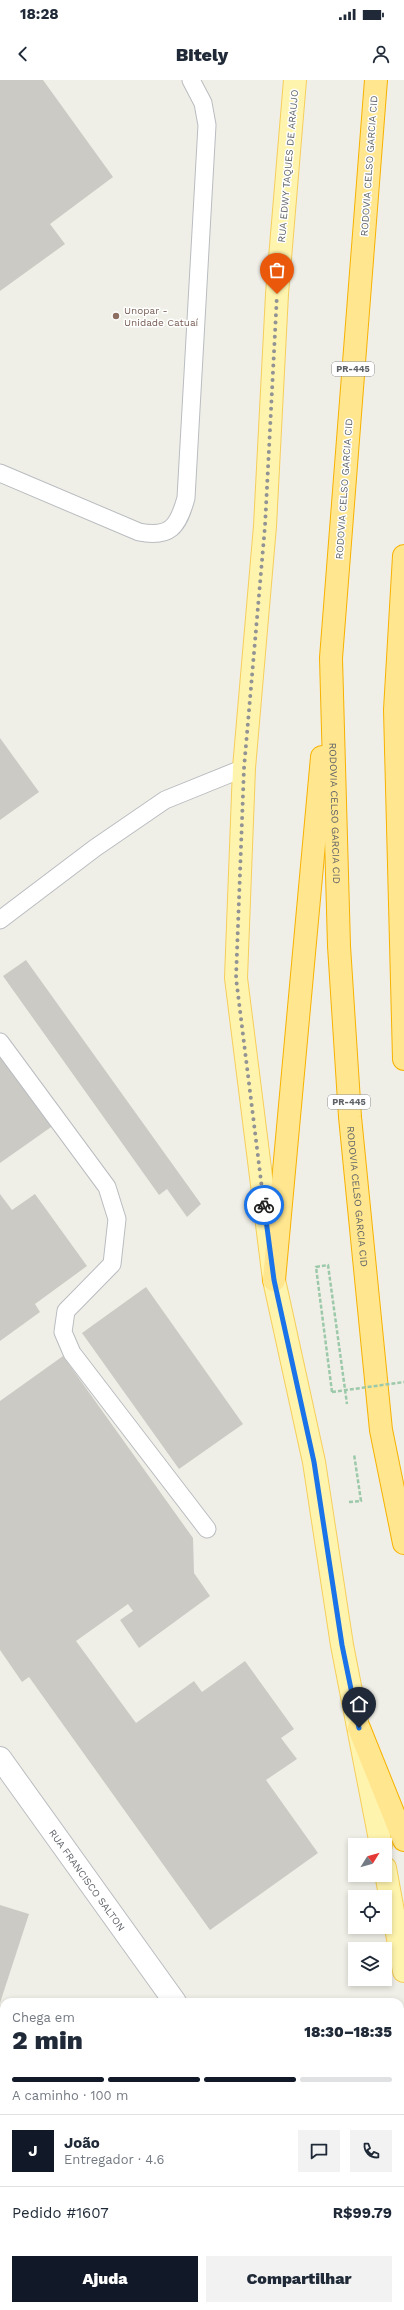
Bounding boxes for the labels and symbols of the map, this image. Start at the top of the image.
street label: RUA EDWY TAQUES DE ARAUJO [276,89,300,243]
street label: RODOVIA CELSO GARCIA CID [359,95,379,237]
pin [260,253,294,294]
place label: Unopar - Unidade Catuaí [124,305,199,328]
marker: Unopar - Unidade Catuaí [111,311,121,321]
road number: PR-445 [332,362,374,376]
street label: RODOVIA CELSO GARCIA CID [334,418,354,560]
street label: RODOVIA CELSO GARCIA CID [328,742,343,884]
road number: PR-445 [328,1095,370,1109]
street label: RODOVIA CELSO GARCIA CID [345,1126,370,1267]
courier [244,1185,284,1225]
pin [342,1687,376,1728]
street label: RUA FRANCISCO SALTON [47,1827,128,1933]
north arrow [348,1838,392,1882]

